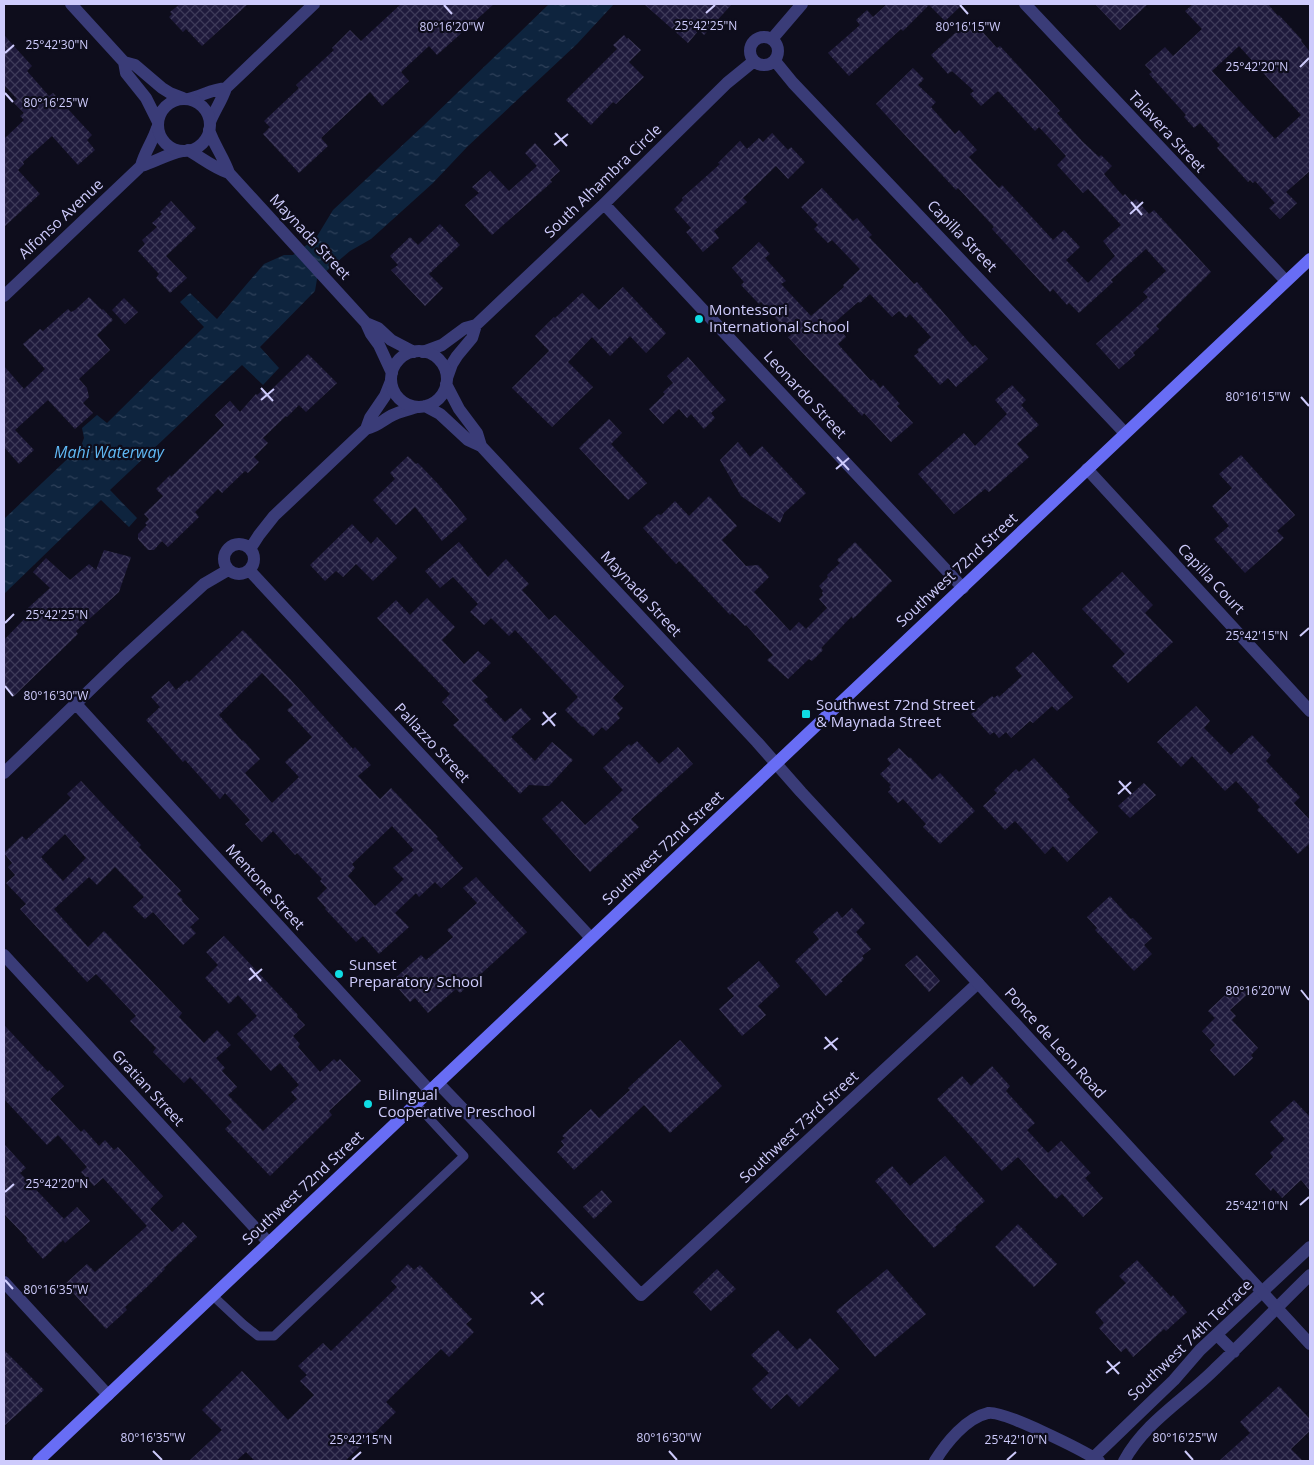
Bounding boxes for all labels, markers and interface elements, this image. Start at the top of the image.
text: 25°42'25"N [675,17,737,34]
text: 80°16'20"W [420,18,484,35]
text: 80°16'15"W [936,18,1000,35]
text: 25°42'30"N [26,36,88,53]
text: 25°42'20"N [1226,58,1288,75]
street label: Talavera Street [1125,86,1211,176]
text: 80°16'25"W [24,94,88,111]
street label: South Alhambra Circle [539,119,665,242]
street label: Alfonso Avenue [14,174,107,263]
street label: Maynada Street [266,189,356,283]
street label: Capilla Street [923,195,1002,276]
place label: Montessori International School [709,299,850,336]
marker: Montessori International School [693,313,705,325]
street label: Leonardo Street [760,346,852,442]
text: 80°16'15"W [1226,388,1290,405]
water label: Mahi Waterway [54,441,166,463]
street label: Southwest 72nd Street [891,508,1021,631]
street label: Capilla Court [1174,539,1250,618]
street label: Maynada Street [597,546,687,640]
text: 25°42'25"N [26,606,88,623]
text: 25°42'15"N [1226,627,1288,644]
text: 80°16'30"W [24,687,88,704]
place label: Southwest 72nd Street & Maynada Street [816,694,975,731]
street label: Pallazzo Street [391,698,475,786]
marker: Southwest 72nd Street & Maynada Street [800,708,812,720]
street label: Southwest 72nd Street [597,786,727,909]
street label: Mentone Street [222,839,310,933]
place label: Sunset Preparatory School [349,954,483,991]
marker: Sunset Preparatory School [333,968,345,980]
text: 80°16'20"W [1226,982,1290,999]
street label: Ponce de Leon Road [1001,983,1111,1102]
street label: Gratian Street [108,1045,189,1130]
street label: Southwest 73rd Street [735,1066,862,1187]
place label: Bilingual Cooperative Preschool [378,1084,535,1121]
marker: Bilingual Cooperative Preschool [362,1098,374,1110]
street label: Southwest 72nd Street [237,1126,367,1249]
text: 25°42'20"N [26,1175,88,1192]
text: 25°42'10"N [1226,1197,1288,1214]
street label: Southwest 74th Terrace [1123,1274,1256,1404]
text: 80°16'35"W [24,1281,88,1298]
text: 80°16'35"W [121,1429,185,1446]
text: 80°16'30"W [637,1429,701,1446]
text: 80°16'25"W [1153,1429,1217,1446]
text: 25°42'15"N [330,1431,392,1448]
text: 25°42'10"N [985,1431,1047,1448]

